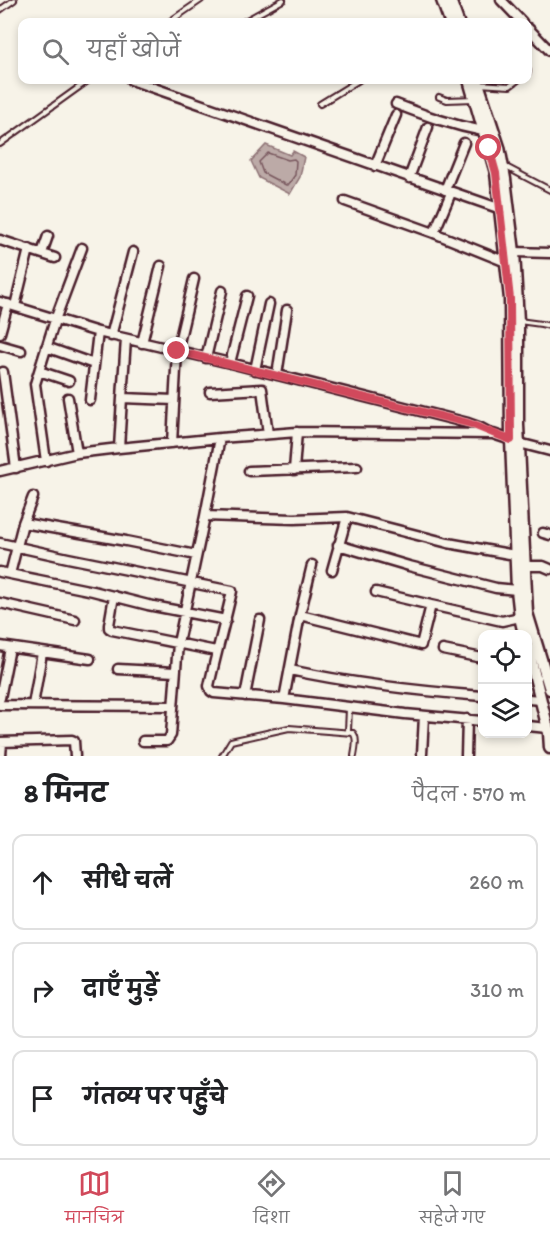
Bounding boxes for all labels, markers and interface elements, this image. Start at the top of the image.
search box [18,18,532,84]
icon: search [39,35,72,68]
text: यहाँ खोजें [87,36,181,63]
route start [475,134,501,160]
route end [163,337,189,363]
map controls [478,630,532,738]
button: locate [478,630,532,684]
button: layers [478,684,532,738]
text: 8 मिनट [24,777,107,809]
text: पैदल · 570 m [412,782,526,806]
icon: ahead [26,866,59,899]
text: सीधे चलें [83,867,172,894]
text: 260 m [469,870,524,894]
icon: right [26,974,59,1007]
text: दाएँ मुड़ें [83,975,159,1002]
text: 310 m [470,978,524,1002]
icon: arrive [26,1082,59,1115]
text: गंतव्य पर पहुँचे [83,1083,227,1110]
tab: मानचित्र [65,1167,124,1235]
tab: दिशा [253,1167,290,1235]
tab: सहेजे गए [419,1167,485,1235]

